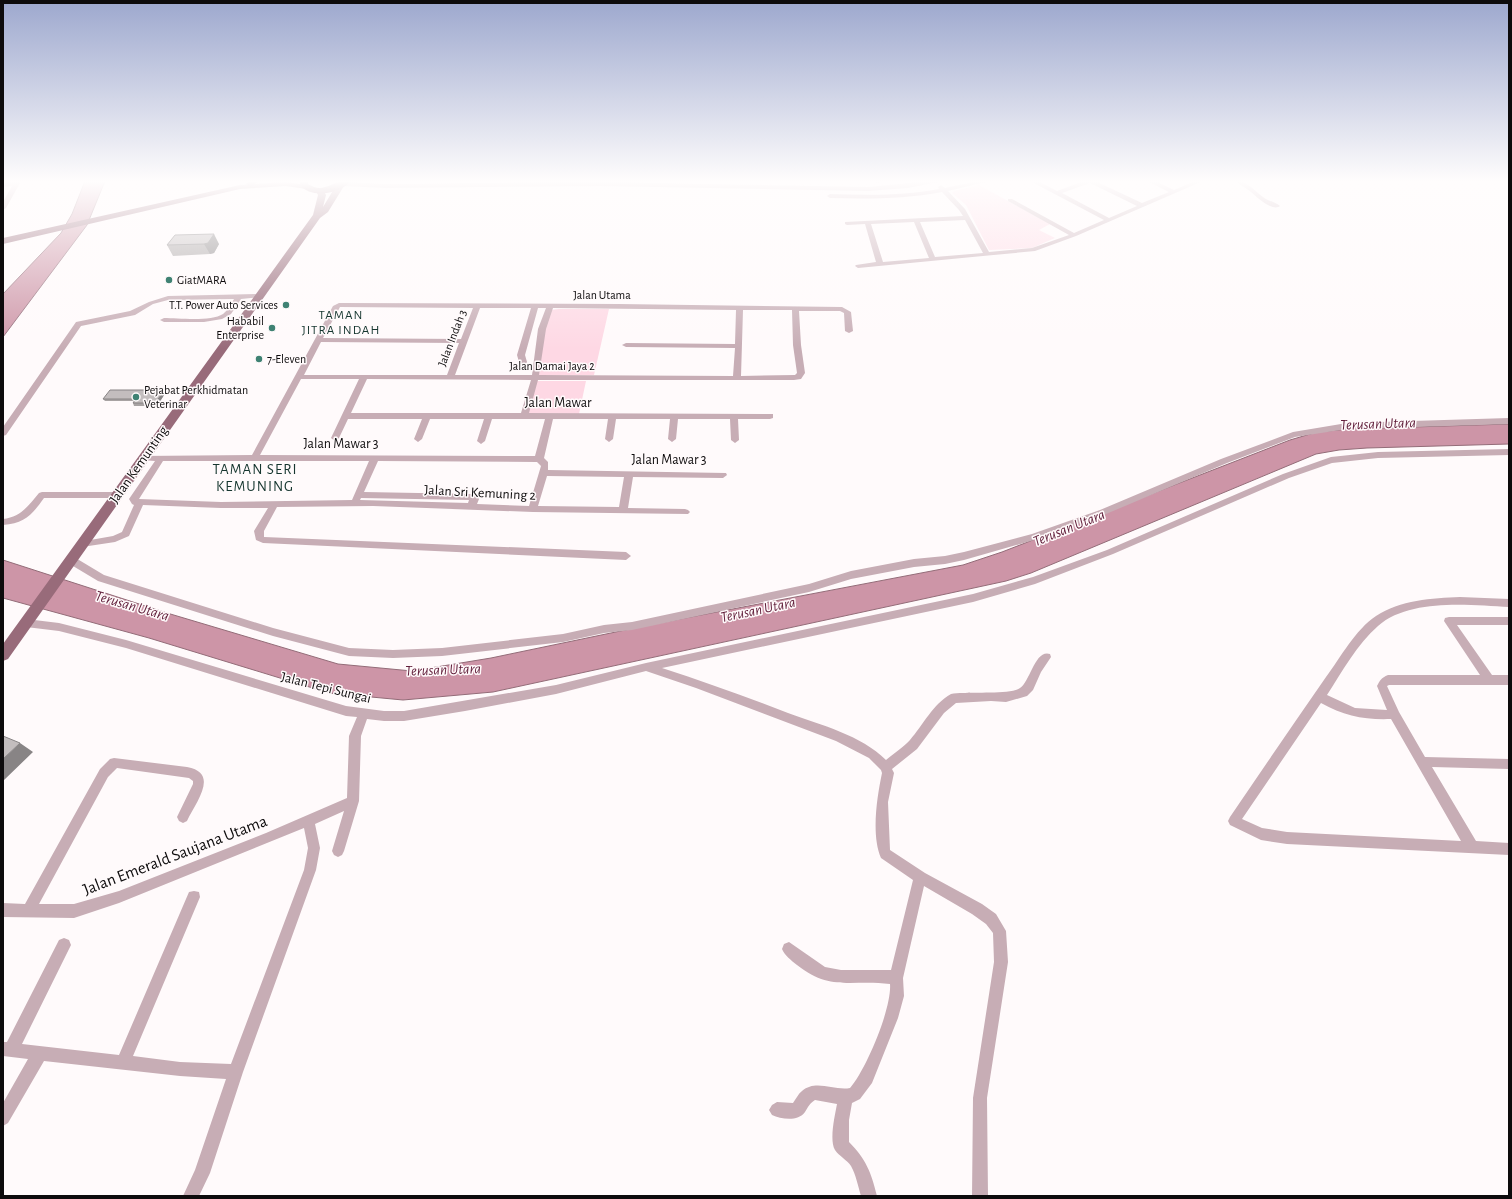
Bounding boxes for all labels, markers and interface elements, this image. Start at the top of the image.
place label: GiatMARA [177,274,227,286]
marker: GiatMARA [164,275,174,285]
street label: Jalan Utama [573,289,631,301]
place label: T.T. Power Auto Services [169,299,278,311]
marker: T.T. Power Auto Services [281,300,291,310]
street label: Jalan Indah 3 [436,308,468,368]
district label: TAMAN JITRA INDAH [302,309,380,337]
place label: Hababil Enterprise [216,315,264,341]
marker: Hababil Enterprise [267,323,277,333]
place label: 7-Eleven [267,353,306,365]
marker: 7-Eleven [254,354,264,364]
street label: Jalan Damai Jaya 2 [509,360,595,373]
place label: Pejabat Perkhidmatan Veterinar [144,384,248,410]
marker: Pejabat Perkhidmatan Veterinar [131,392,141,402]
street label: Jalan Mawar [524,396,592,410]
water label: Terusan Utara [1340,415,1416,433]
street label: Jalan Kemunting [107,424,171,506]
street label: Jalan Mawar 3 [303,437,379,451]
street label: Jalan Mawar 3 [631,453,707,467]
district label: TAMAN SERI KEMUNING [212,462,298,494]
street label: Jalan Sri Kemuning 2 [424,483,536,503]
water label: Terusan Utara [1031,507,1107,549]
water label: Terusan Utara [93,588,171,624]
water label: Terusan Utara [719,595,797,625]
water label: Terusan Utara [405,661,481,679]
street label: Jalan Tepi Sungai [279,670,373,706]
street label: Jalan Emerald Saujana Utama [81,812,270,899]

